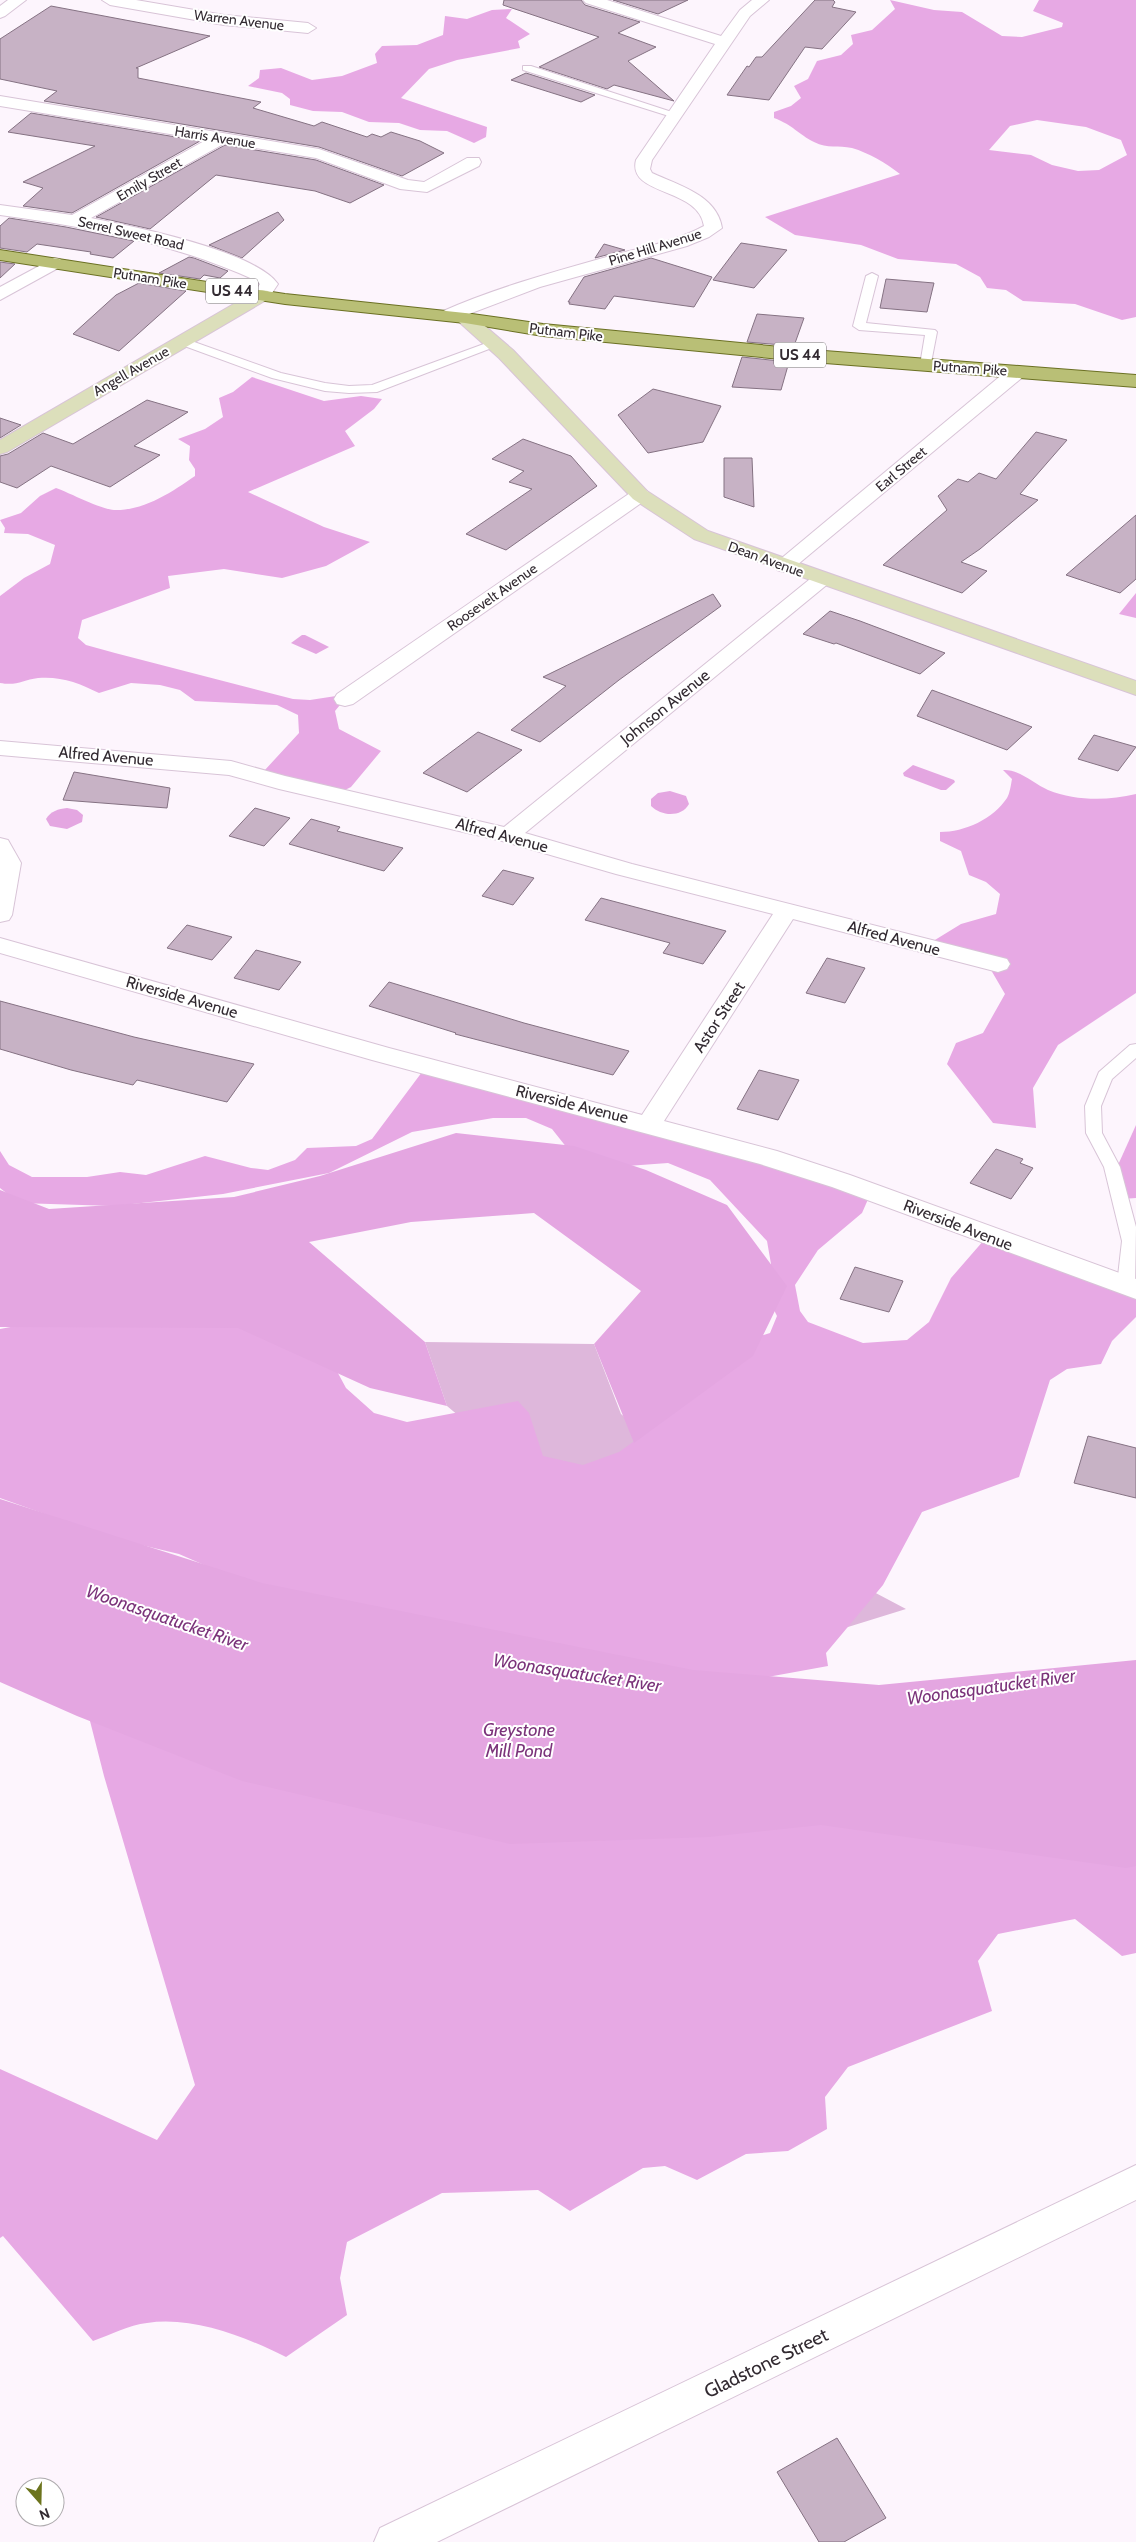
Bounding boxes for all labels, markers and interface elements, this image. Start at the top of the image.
street label: Warren Avenue [193,6,285,34]
street label: Harris Avenue [173,122,257,152]
street label: Emily Street [113,153,185,205]
street label: Serrel Sweet Road [76,212,186,254]
street label: Pine Hill Avenue [607,224,703,270]
street label: Putnam Pike [112,263,188,293]
road number: US 44 [206,278,258,304]
street label: Putnam Pike [528,319,604,345]
street label: Angell Avenue [90,342,172,400]
road number: US 44 [774,342,826,368]
street label: Putnam Pike [932,356,1008,380]
street label: Earl Street [872,442,930,496]
street label: Dean Avenue [726,537,806,581]
street label: Roosevelt Avenue [443,559,541,635]
street label: Johnson Avenue [616,665,713,749]
street label: Alfred Avenue [58,742,154,770]
street label: Alfred Avenue [454,814,550,856]
street label: Alfred Avenue [846,917,942,959]
street label: Riverside Avenue [124,972,240,1022]
street label: Astor Street [689,978,749,1056]
street label: Riverside Avenue [514,1081,630,1127]
street label: Riverside Avenue [901,1195,1015,1255]
water label: Woonasquatucket River [83,1580,252,1657]
water label: Woonasquatucket River [491,1649,664,1697]
water label: Woonasquatucket River [905,1664,1078,1710]
water label: Greystone Mill Pond [483,1719,555,1762]
street label: Gladstone Street [700,2323,832,2403]
north arrow [15,2477,65,2527]
text: N [37,2504,52,2524]

